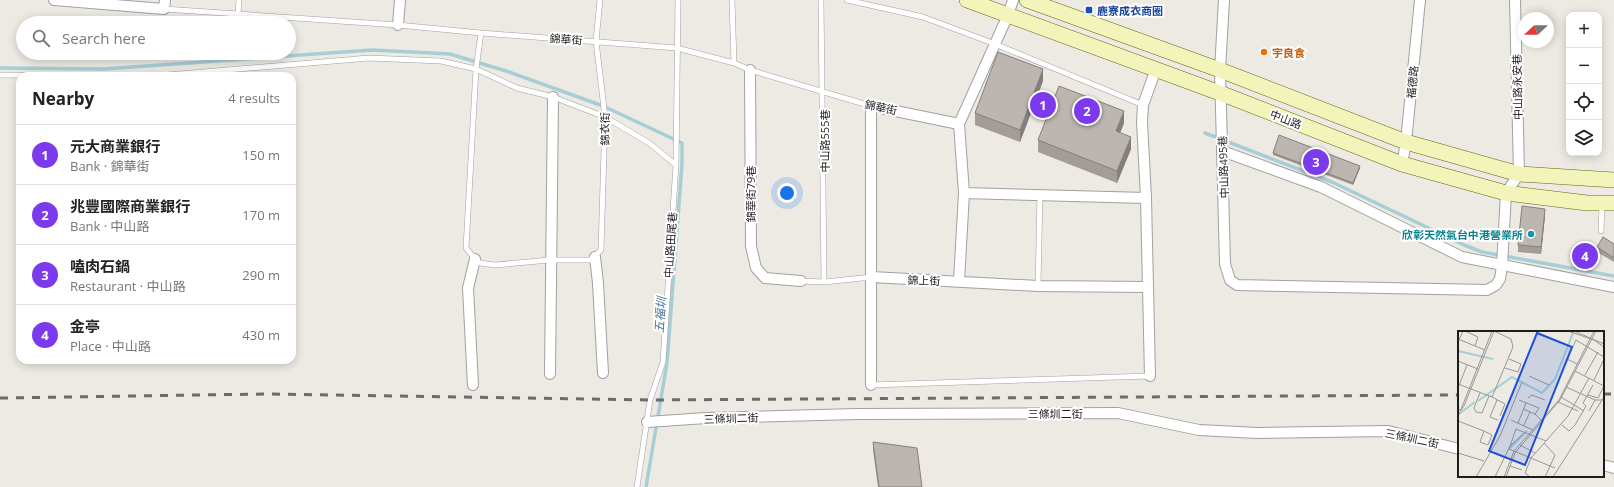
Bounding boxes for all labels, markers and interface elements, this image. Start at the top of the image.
place label: 鹿寮成衣商圈 [1097,3,1163,18]
marker: 鹿寮成衣商圈 [1084,5,1094,15]
north arrow [1518,12,1554,48]
map controls [1566,12,1602,156]
button: + [1566,12,1602,48]
search box [16,16,296,60]
icon: search [30,27,52,49]
text: Search here [62,28,146,48]
street label: 錦華街 [549,30,583,48]
place label: 宇良食 [1272,45,1305,60]
marker: 宇良食 [1259,47,1269,57]
button: − [1566,48,1602,84]
street label: 中山路永安巷 [1509,54,1525,120]
street label: 福德路 [1403,65,1421,99]
button: locate [1566,84,1602,120]
text: Nearby [32,87,94,110]
text: 4 results [228,89,280,107]
pin: 1 [1030,90,1056,120]
street label: 錦華街 [863,96,899,118]
pin: 2 [1074,96,1100,126]
street label: 中山路 [1268,106,1304,132]
street label: 中山路555巷 [817,110,832,172]
street label: 錦衣街 [597,113,612,146]
button: layers [1566,120,1602,156]
street label: 中山路495巷 [1214,135,1232,199]
text: 元大商業銀行 [70,136,160,156]
text: 1 [41,146,49,164]
text: 150 m [242,146,280,164]
pin: 3 [1303,147,1329,177]
text: Bank · 錦華街 [70,157,150,175]
street label: 錦華街79巷 [743,166,758,222]
your location [777,183,797,203]
text: 兆豐國際商業銀行 [70,196,190,216]
text: 2 [41,206,49,224]
text: 170 m [242,206,280,224]
street label: 中山路田尾巷 [660,212,680,278]
text: Bank · 中山路 [70,217,150,235]
place label: 欣彰天然氣台中港營業所 [1402,227,1523,242]
marker: 欣彰天然氣台中港營業所 [1526,229,1536,239]
pin: 4 [1572,241,1598,271]
text: 嗑肉石鍋 [70,256,130,276]
text: 3 [41,266,49,284]
text: 290 m [242,266,280,284]
street label: 錦上街 [907,272,941,288]
text: Restaurant · 中山路 [70,277,186,295]
water label: 五福圳 [650,294,670,334]
text: 金亭 [70,316,100,336]
text: 4 [41,326,49,344]
text: 430 m [242,326,280,344]
inset map [1458,331,1604,477]
text: Place · 中山路 [70,337,151,355]
street label: 三條圳二街 [1028,406,1083,421]
street label: 三條圳二街 [703,410,759,426]
street label: 三條圳二街 [1384,425,1440,451]

